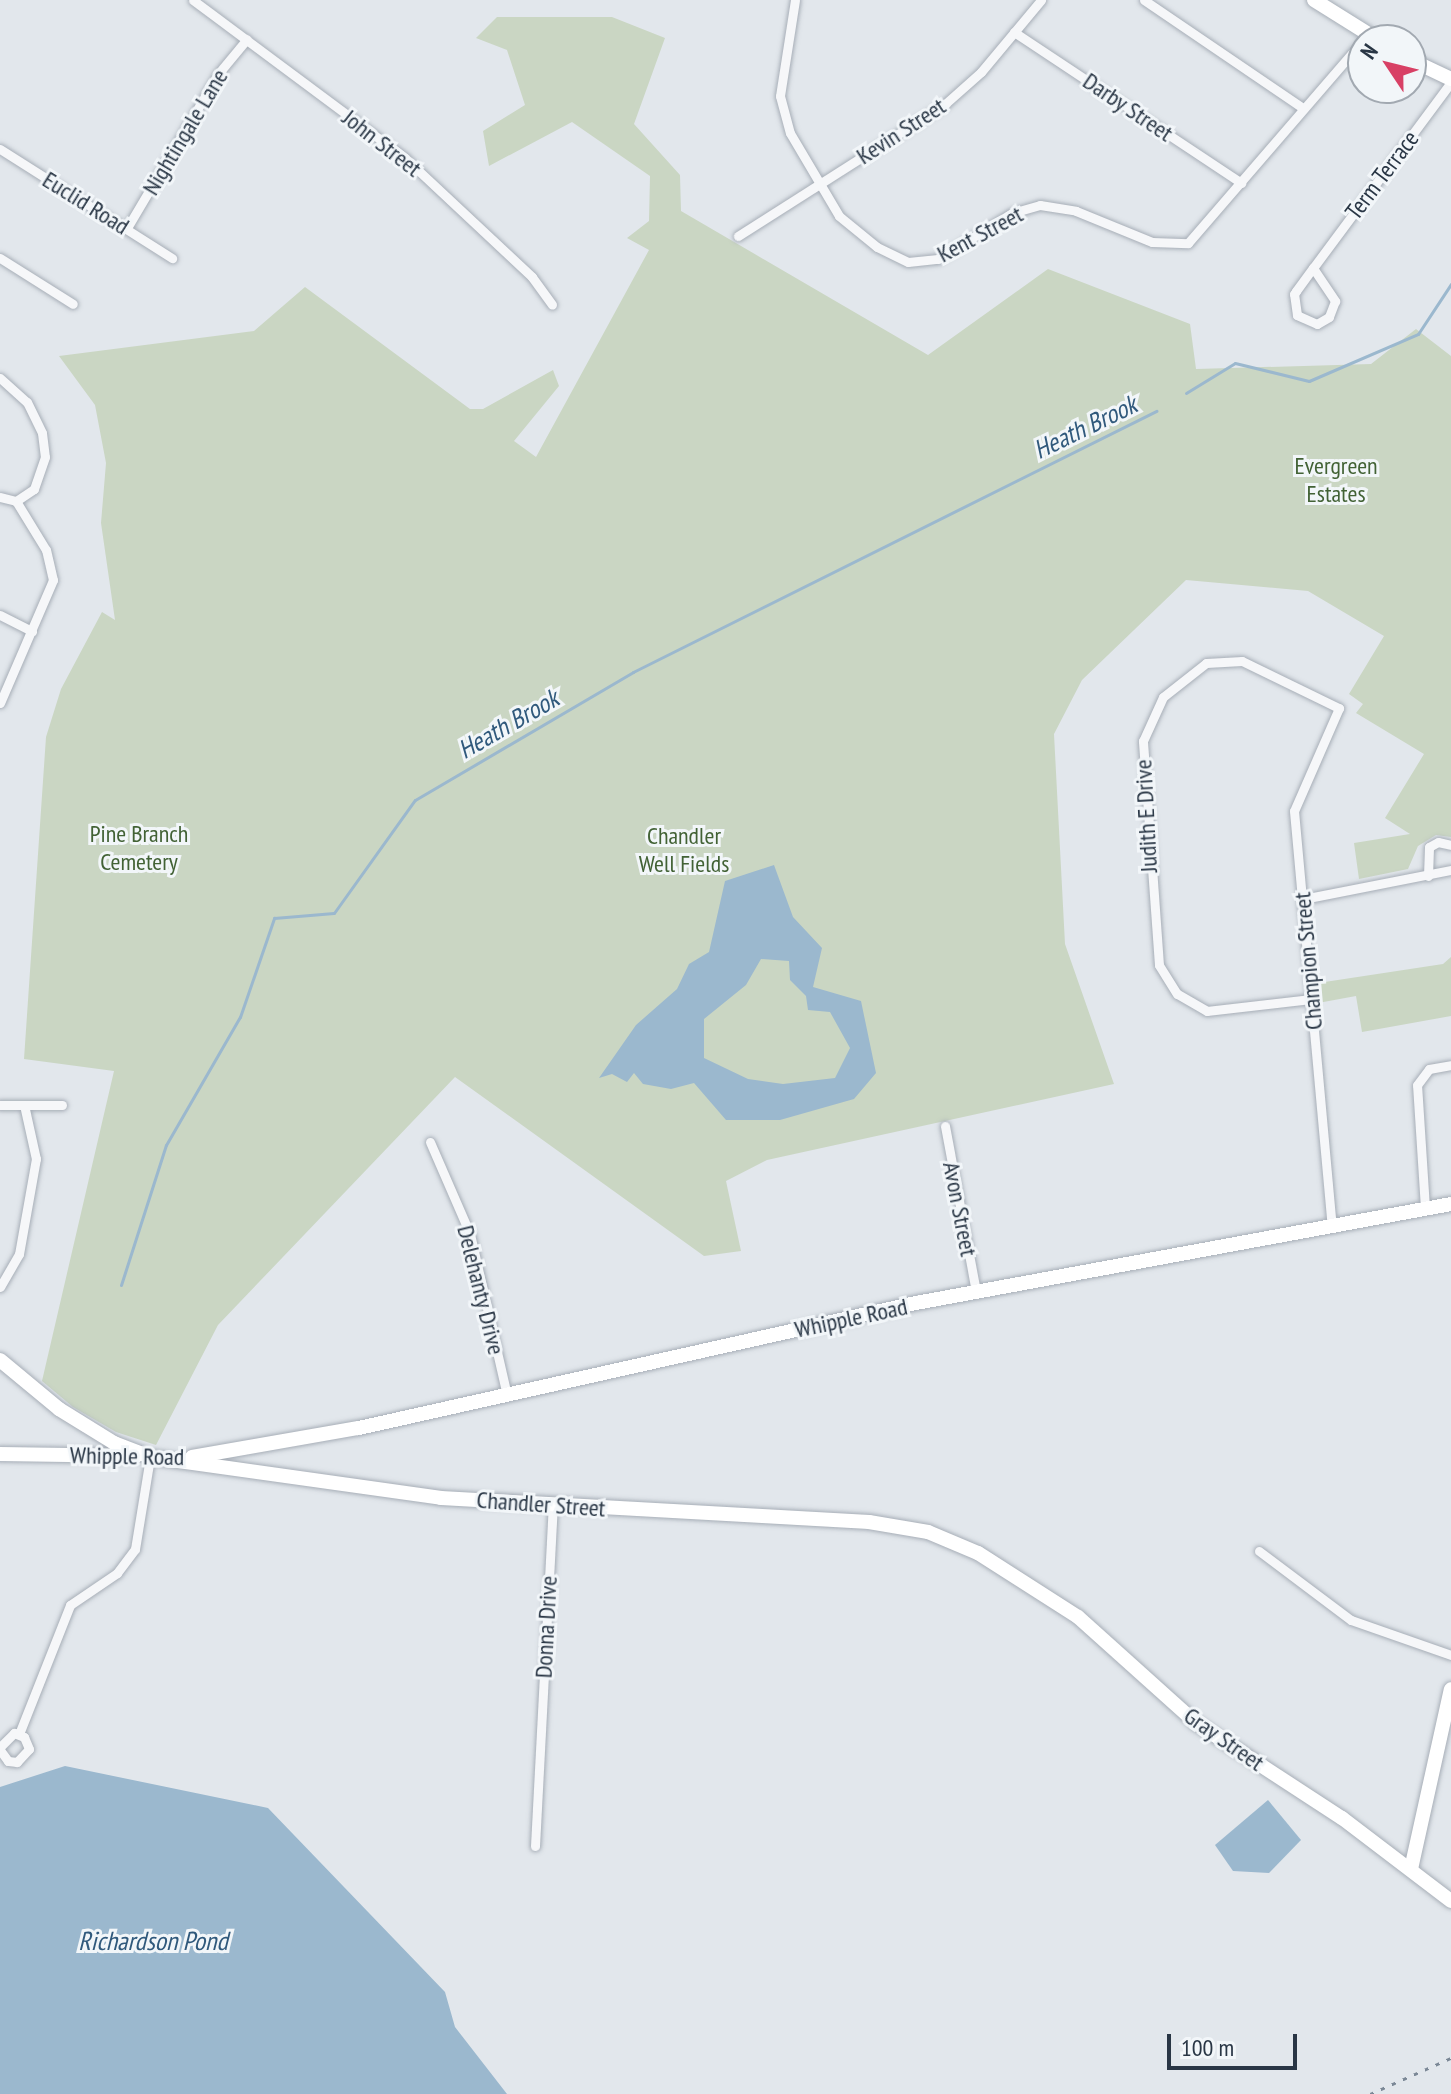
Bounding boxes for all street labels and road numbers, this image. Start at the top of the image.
street label: Nightingale Lane [136,64,234,200]
street label: Darby Street [1077,66,1179,148]
street label: Kevin Street [851,92,951,170]
street label: John Street [337,103,427,183]
street label: Term Terrace [1339,125,1425,225]
street label: Euclid Road [37,165,135,241]
street label: Kent Street [932,200,1028,268]
street label: Judith E Drive [1129,759,1163,873]
street label: Champion Street [1288,891,1328,1031]
street label: Avon Street [937,1159,983,1259]
street label: Delehanty Drive [451,1222,511,1358]
street label: Whipple Road [792,1292,910,1344]
street label: Whipple Road [70,1441,184,1471]
street label: Chandler Street [476,1485,606,1523]
street label: Donna Drive [529,1575,563,1679]
street label: Gray Street [1178,1701,1270,1777]

